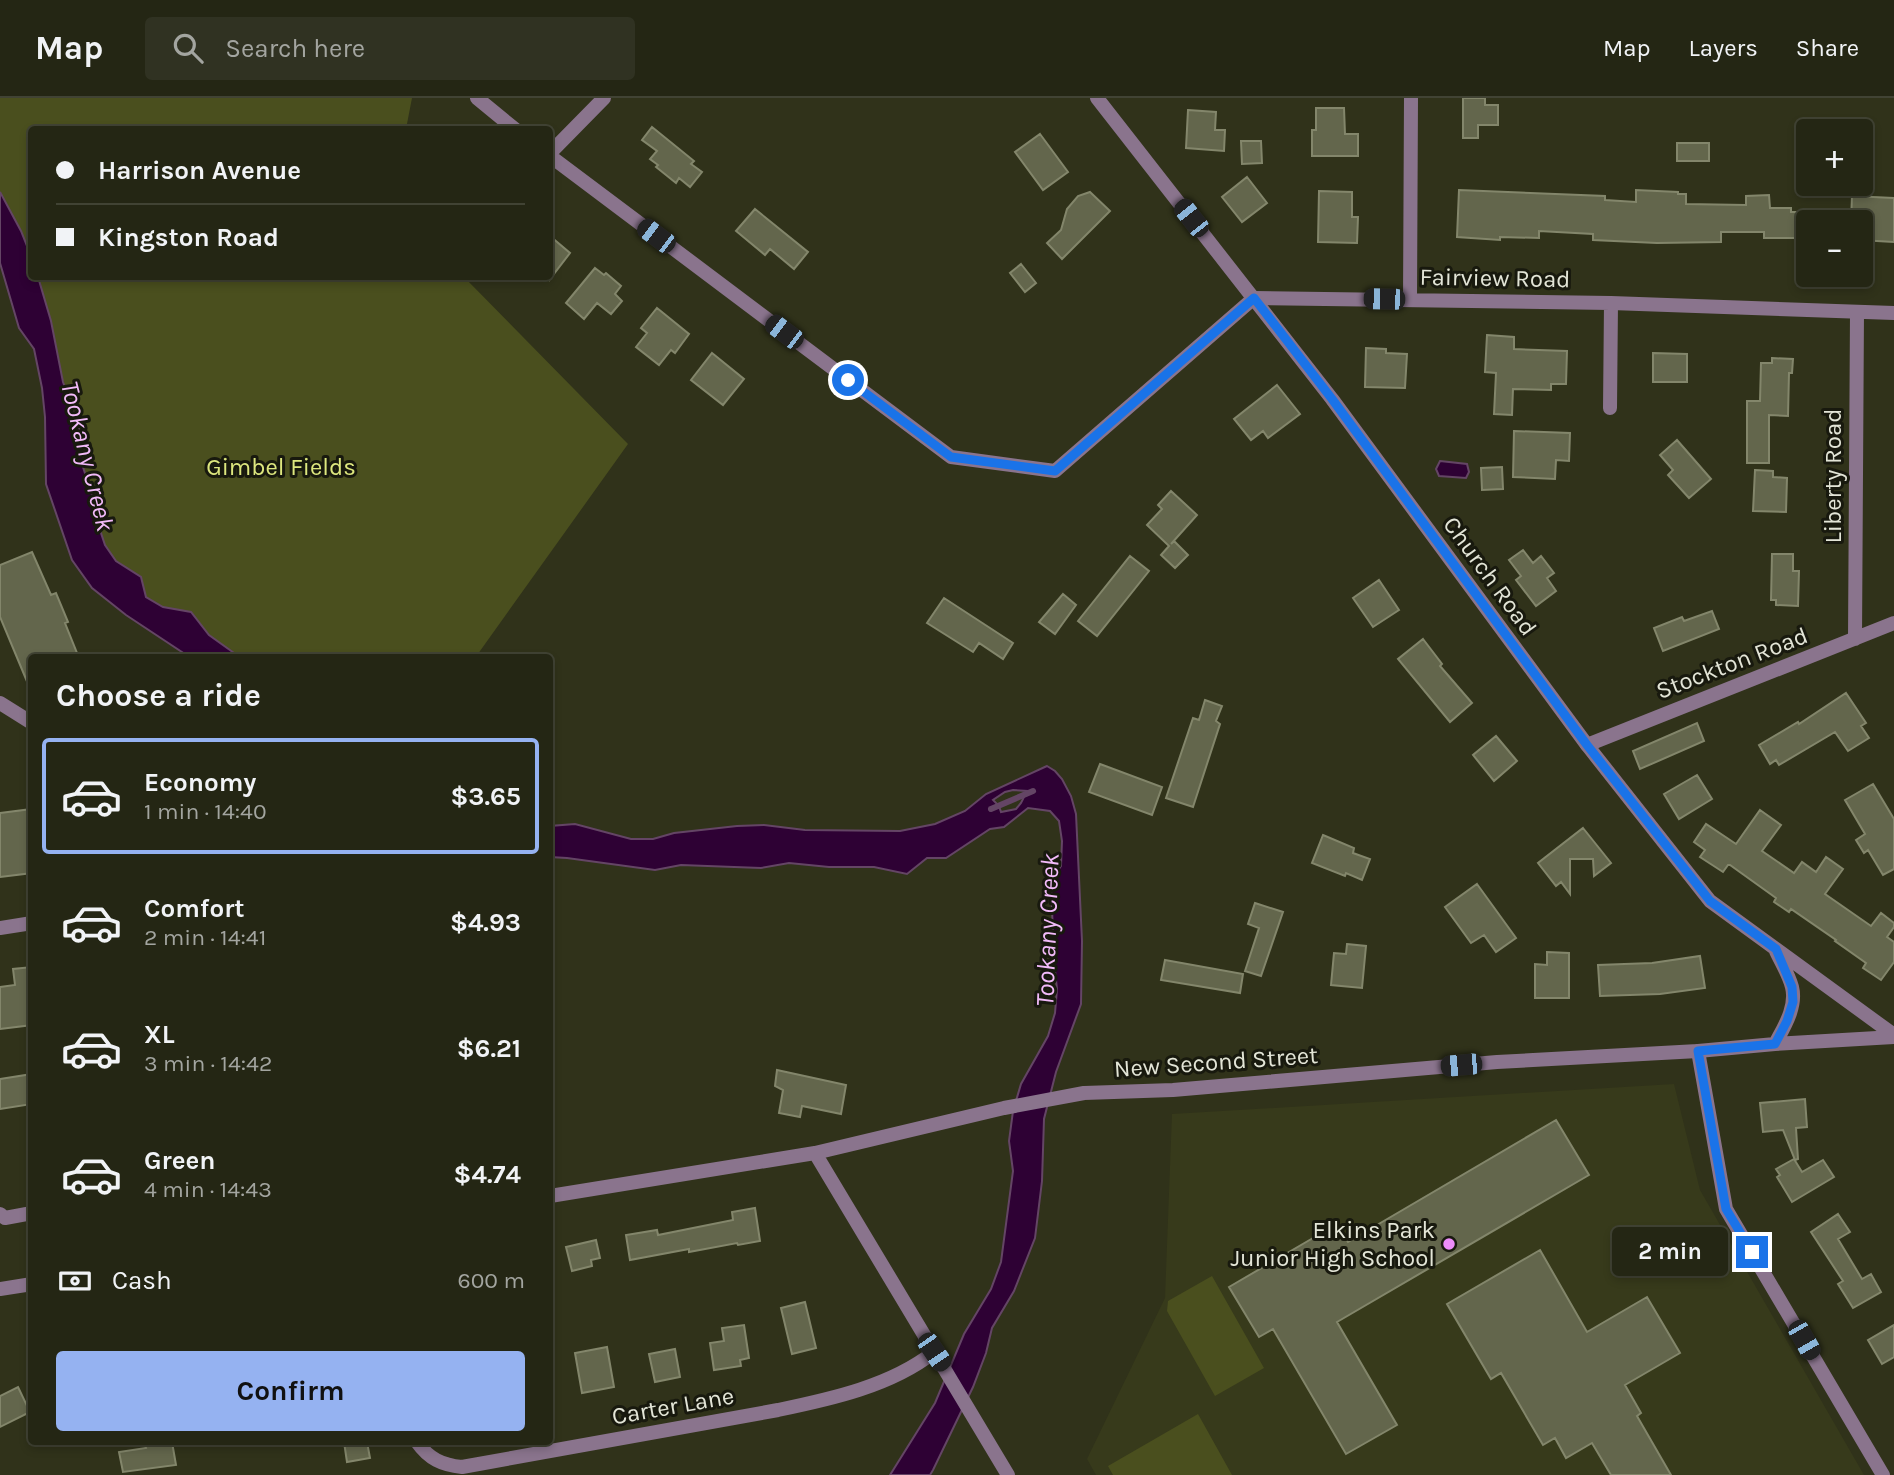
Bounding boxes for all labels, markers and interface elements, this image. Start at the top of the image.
search box [145,17,635,80]
text: Map [35,29,103,67]
icon: search [169,29,207,67]
text: Search here [225,33,365,64]
text: Map [1603,34,1651,62]
text: Layers [1689,34,1758,62]
text: Share [1796,34,1859,62]
map controls [1796,119,1873,287]
button: + [1796,119,1873,196]
text: Harrison Avenue [98,155,301,186]
car [1170,195,1213,241]
button: − [1796,210,1873,287]
car [633,215,680,257]
text: Kingston Road [98,222,279,253]
street label: Fairview Road [1419,263,1571,293]
car [1363,288,1406,310]
car [761,311,808,353]
route start [832,364,864,396]
water label: Tookany Creek [54,378,121,535]
street label: Liberty Road [1819,409,1847,543]
park label: Gimbel Fields [206,453,356,481]
street label: Church Road [1437,511,1543,641]
street label: Stockton Road [1652,621,1812,705]
text: Choose a ride [56,677,261,714]
icon: car [60,765,123,828]
text: Economy [144,767,256,798]
text: $3.65 [450,781,521,812]
text: 1 min · 14:40 [144,798,267,825]
water label: Tookany Creek [1029,852,1066,1007]
icon: car [60,891,123,954]
text: Comfort [144,893,245,924]
text: $4.93 [450,907,521,938]
text: 2 min · 14:41 [144,924,266,951]
icon: car [60,1017,123,1080]
text: XL [144,1019,175,1050]
text: $6.21 [457,1033,521,1064]
street label: New Second Street [1113,1041,1319,1083]
text: 3 min · 14:42 [144,1050,272,1077]
car [1440,1053,1483,1077]
icon: car [60,1143,123,1206]
text: Green [144,1145,216,1176]
text: $4.74 [454,1159,521,1190]
text: 4 min · 14:43 [144,1176,272,1203]
place label: Elkins Park Junior High School [1230,1216,1435,1272]
callout: 2 min [1612,1228,1728,1276]
marker: Elkins Park Junior High School [1441,1236,1457,1252]
route end [1736,1236,1768,1268]
text: 2 min [1638,1238,1702,1265]
icon: cash [56,1262,94,1300]
text: Cash [112,1265,172,1296]
text: 600 m [458,1267,525,1294]
car [1785,1317,1824,1363]
car [914,1329,955,1375]
button: Confirm [56,1351,525,1431]
street label: Carter Lane [610,1381,736,1431]

